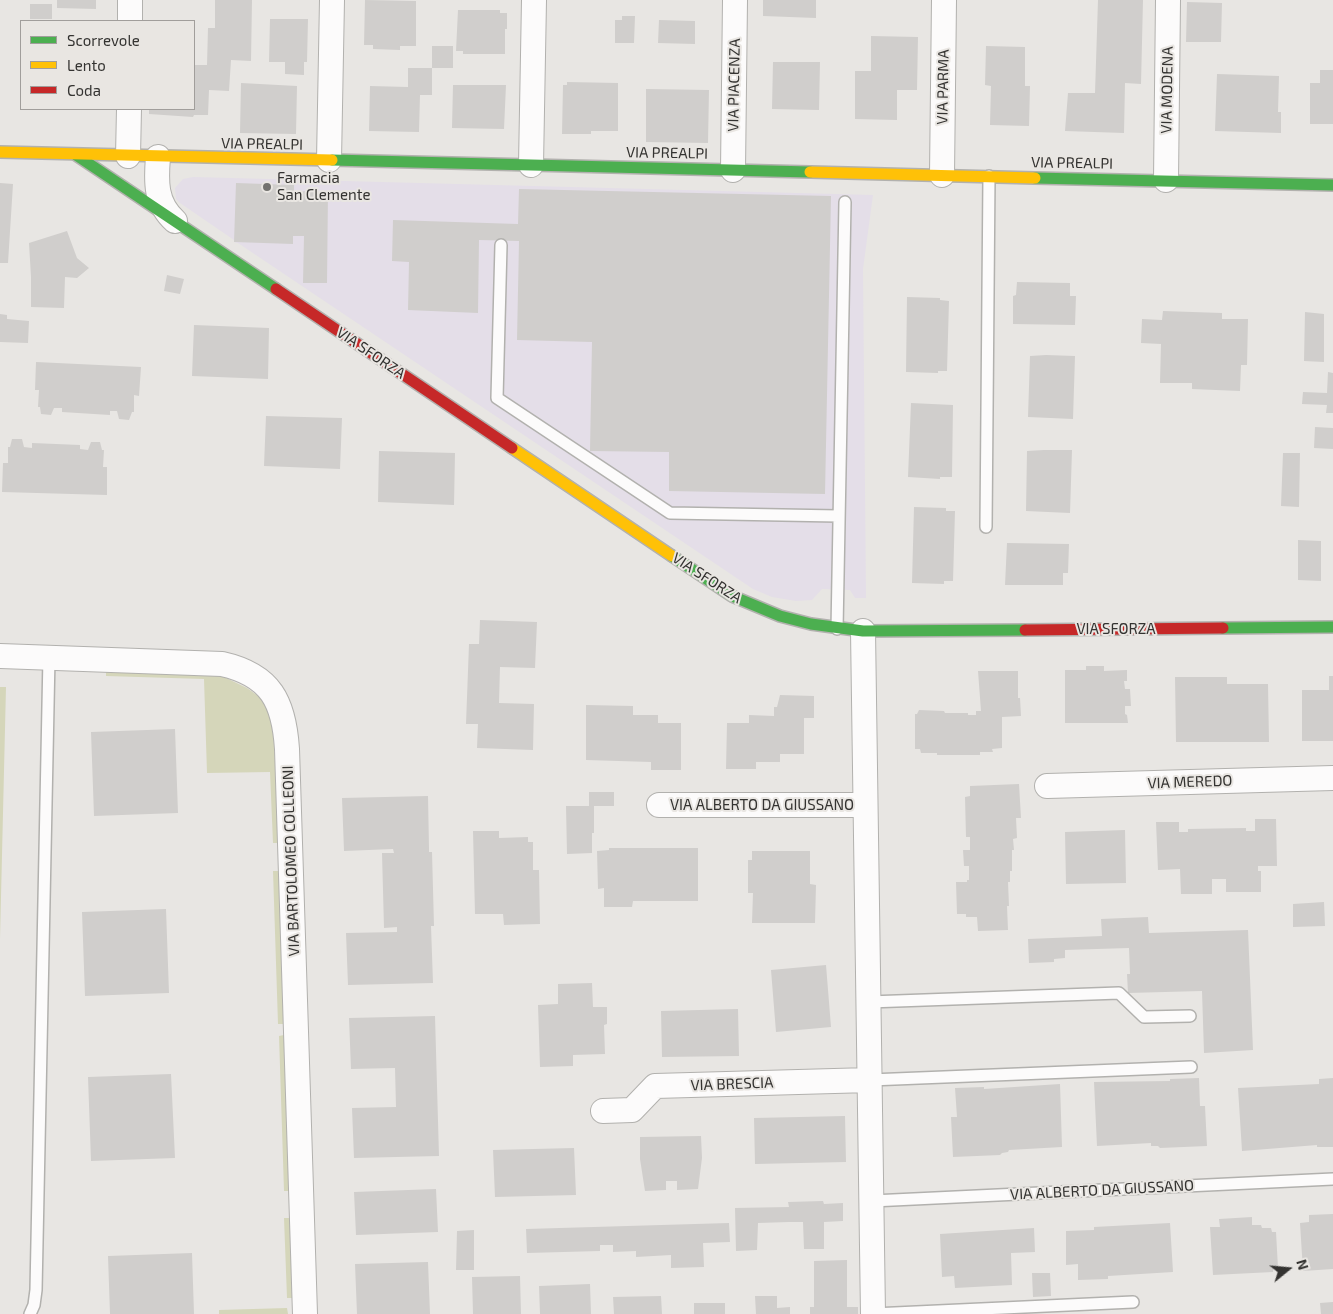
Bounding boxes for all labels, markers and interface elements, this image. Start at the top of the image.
legend [20,20,195,110]
text: Scorrevole [67,31,140,49]
street label: VIA PIACENZA [724,38,744,132]
street label: VIA MODENA [1157,46,1177,134]
street label: VIA PARMA [933,49,953,125]
text: Lento [67,56,106,74]
text: Coda [67,81,101,99]
street label: VIA PREALPI [221,134,303,154]
street label: VIA PREALPI [626,143,708,163]
street label: VIA PREALPI [1031,153,1113,173]
place label: Farmacia San Clemente [277,169,370,204]
marker: Farmacia San Clemente [261,181,273,193]
street label: VIA SFORZA [333,323,409,383]
street label: VIA SFORZA [669,549,745,607]
street label: VIA SFORZA [1076,620,1156,638]
street label: VIA BARTOLOMEO COLLEONI [279,765,303,957]
street label: VIA MEREDO [1147,772,1233,792]
street label: VIA ALBERTO DA GIUSSANO [670,796,854,814]
street label: VIA BRESCIA [690,1074,774,1094]
street label: VIA ALBERTO DA GIUSSANO [1010,1176,1194,1204]
north arrow [1263,1244,1313,1294]
text: N [1293,1257,1312,1272]

